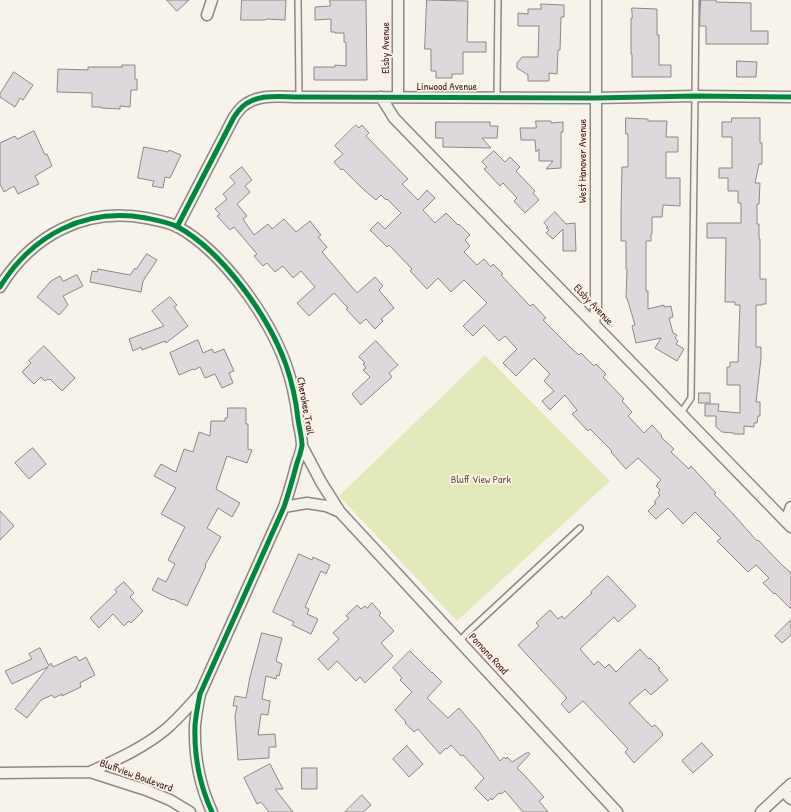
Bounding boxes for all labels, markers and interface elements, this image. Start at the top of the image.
street label: Elsby Avenue [379,22,393,74]
street label: Linwood Avenue [417,80,477,94]
street label: West Hanover Avenue [576,119,590,203]
street label: Elsby Avenue [570,282,616,328]
street label: Cherokee Trail [293,376,317,436]
park label: Bluff View Park [451,473,511,487]
street label: Pomona Road [466,631,510,677]
street label: Bluffview Boulevard [98,757,174,795]

